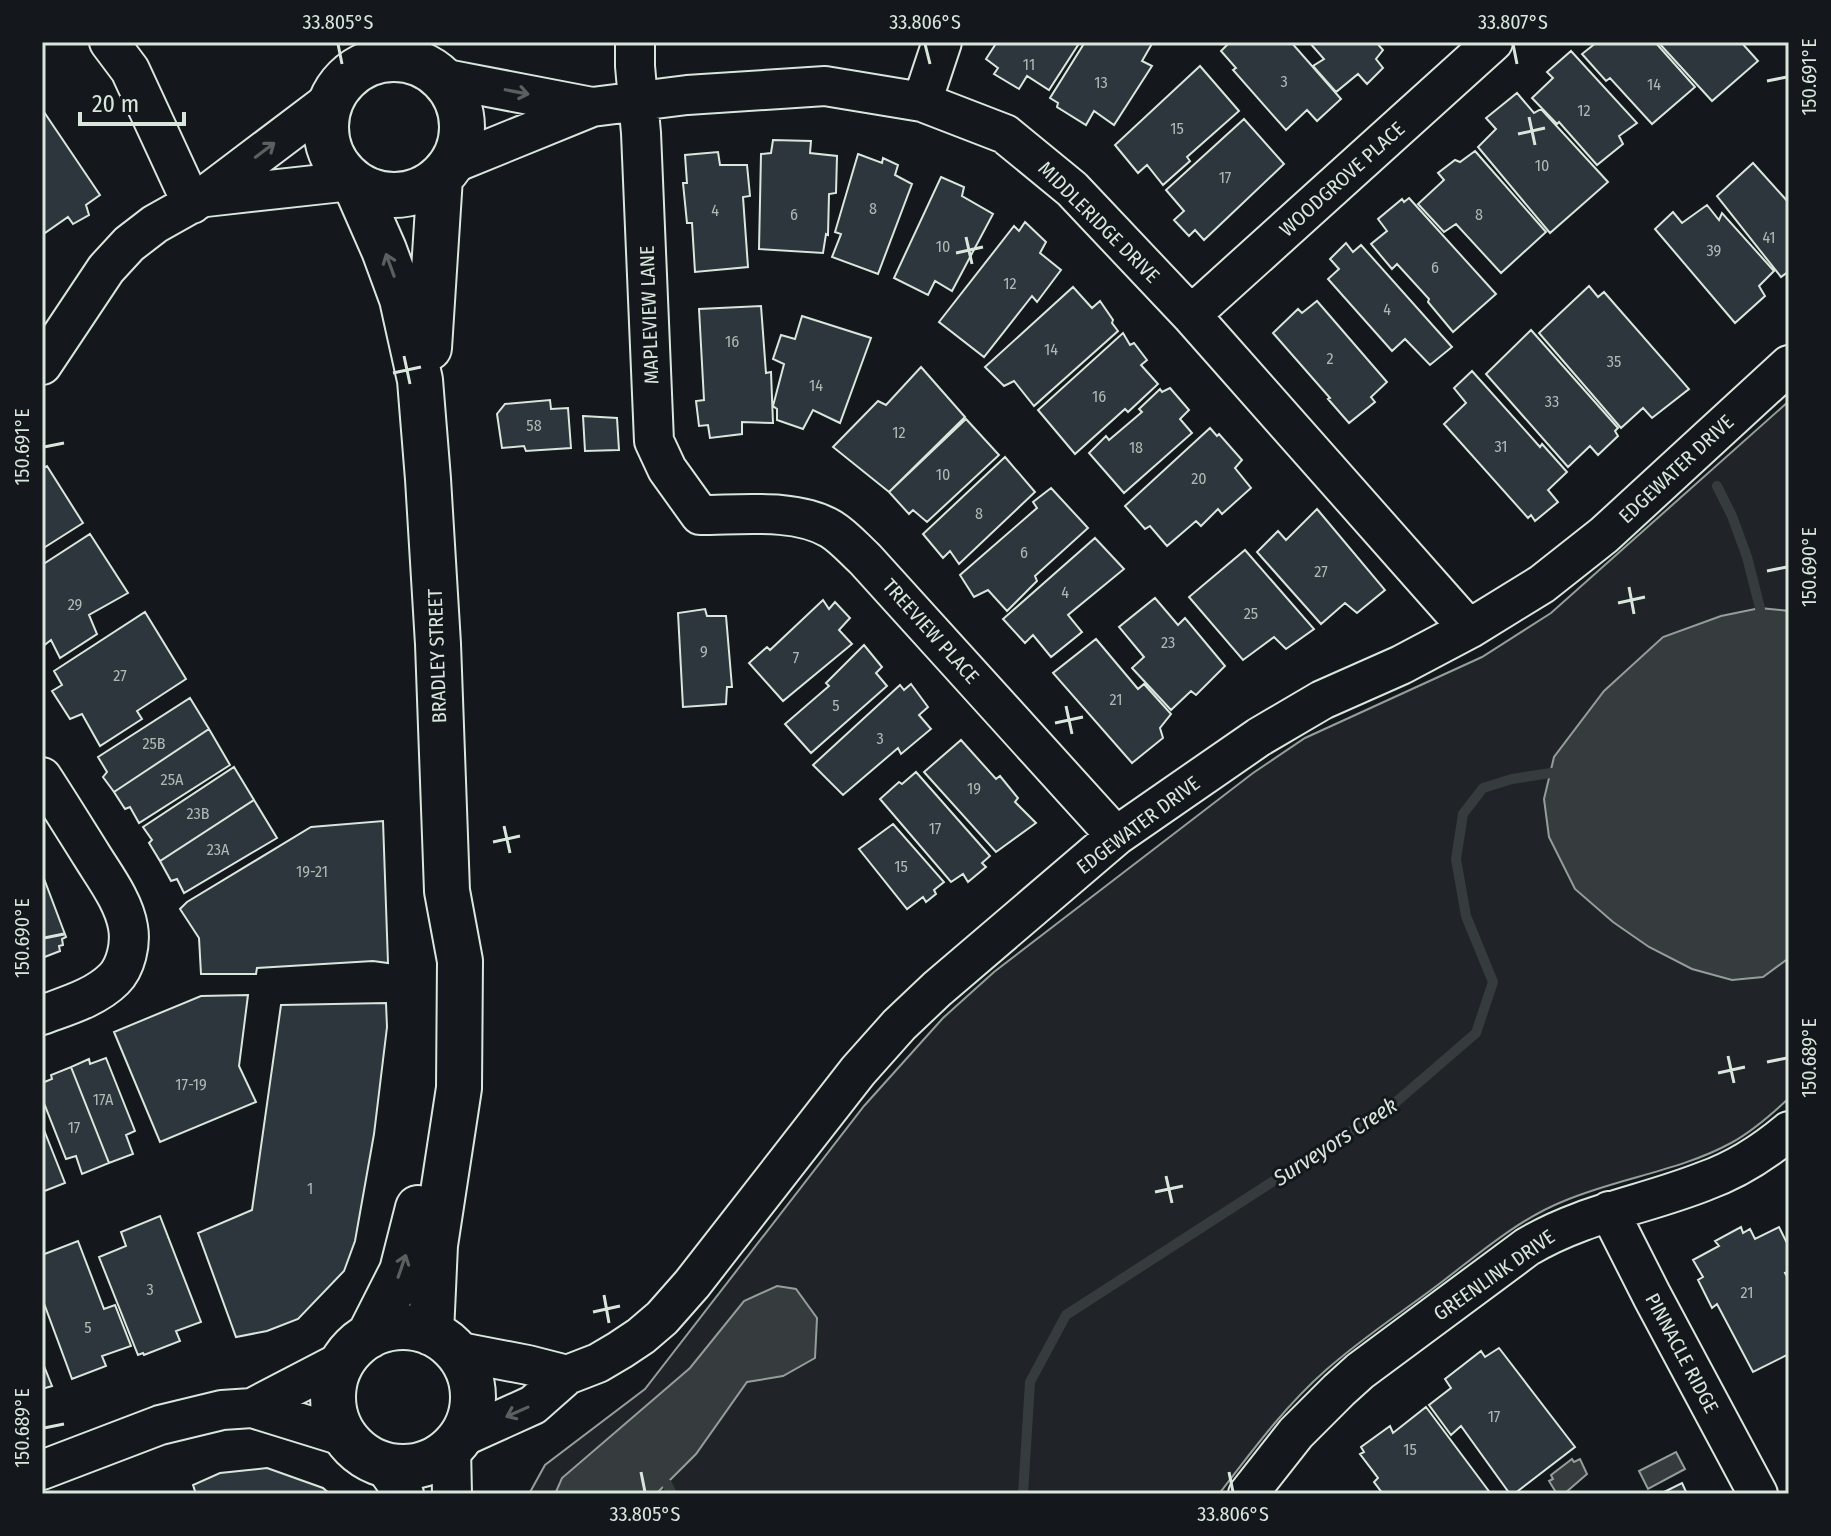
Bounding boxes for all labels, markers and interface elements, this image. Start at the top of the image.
text: 33.805°S [303,10,374,34]
text: 33.806°S [889,10,961,34]
text: 33.807°S [1478,10,1548,34]
text: 150.691°E [1797,38,1821,116]
house number: 11 [1023,55,1035,74]
house number: 3 [1280,72,1288,91]
house number: 13 [1094,73,1108,92]
house number: 14 [1647,75,1661,94]
scale bar [80,76,184,126]
one-way arrow [503,86,529,101]
text: 20 m [92,90,139,118]
house number: 12 [1577,101,1591,120]
street label: WOODGROVE PLACE [1275,117,1409,241]
house number: 15 [1170,119,1184,138]
one-way arrow [254,142,275,159]
street label: MIDDLERIDGE DRIVE [1033,156,1165,288]
house number: 10 [1535,156,1549,175]
house number: 17 [1219,168,1232,187]
house number: 8 [869,199,877,218]
house number: 4 [711,201,719,220]
house number: 6 [790,205,798,224]
house number: 8 [1475,205,1483,224]
house number: 41 [1762,228,1776,247]
house number: 10 [936,237,950,256]
house number: 39 [1707,241,1722,260]
street label: MAPLEVIEW LANE [635,245,663,385]
one-way arrow [382,253,396,277]
house number: 6 [1431,258,1439,277]
house number: 12 [1003,274,1017,293]
house number: 4 [1383,300,1391,319]
house number: 16 [725,332,739,351]
house number: 14 [1044,340,1058,359]
house number: 2 [1326,349,1334,368]
house number: 35 [1607,352,1621,371]
house number: 14 [809,376,823,395]
house number: 16 [1092,387,1106,406]
house number: 33 [1545,392,1559,411]
text: 150.691°E [10,408,34,486]
street label: EDGEWATER DRIVE [1614,410,1738,528]
house number: 58 [526,416,542,435]
house number: 12 [892,423,906,442]
house number: 31 [1494,437,1508,456]
house number: 18 [1129,438,1143,457]
house number: 10 [936,465,950,484]
house number: 20 [1191,469,1207,488]
house number: 8 [975,504,983,523]
text: 150.690°E [1797,527,1821,607]
house number: 6 [1020,543,1028,562]
house number: 27 [1314,562,1328,581]
street label: TREEVIEW PLACE [878,574,984,688]
house number: 4 [1061,583,1069,602]
street label: BRADLEY STREET [423,588,451,724]
house number: 29 [68,595,83,614]
house number: 25 [1244,604,1258,623]
house number: 23 [1161,633,1175,652]
house number: 9 [700,642,708,661]
house number: 7 [793,648,800,667]
house number: 27 [113,666,127,685]
house number: 21 [1110,690,1122,709]
house number: 5 [832,696,840,715]
house number: 3 [876,729,884,748]
house number: 25B [142,734,166,753]
house number: 25A [161,770,184,789]
street label: EDGEWATER DRIVE [1072,771,1204,879]
house number: 19 [967,779,981,798]
house number: 23B [187,804,210,823]
house number: 17 [929,819,942,838]
house number: 23A [207,840,230,859]
house number: 15 [894,857,908,876]
house number: 19-21 [296,862,328,881]
text: 150.690°E [10,898,34,978]
text: 150.689°E [1797,1018,1821,1098]
house number: 17-19 [175,1075,207,1094]
house number: 17A [93,1090,114,1109]
water label: Surveyors Creek [1267,1091,1402,1192]
house number: 17 [68,1118,81,1137]
house number: 1 [307,1179,313,1198]
street label: GREENLINK DRIVE [1429,1224,1559,1326]
one-way arrow [396,1253,411,1278]
house number: 3 [146,1280,154,1299]
house number: 21 [1741,1283,1753,1302]
street label: PINNACLE RIDGE [1640,1289,1724,1417]
house number: 5 [84,1318,92,1337]
text: 150.689°E [10,1388,34,1468]
one-way arrow [505,1405,529,1420]
house number: 17 [1488,1407,1501,1426]
house number: 15 [1403,1440,1417,1459]
text: 33.805°S [610,1502,681,1526]
text: 33.806°S [1197,1502,1269,1526]

